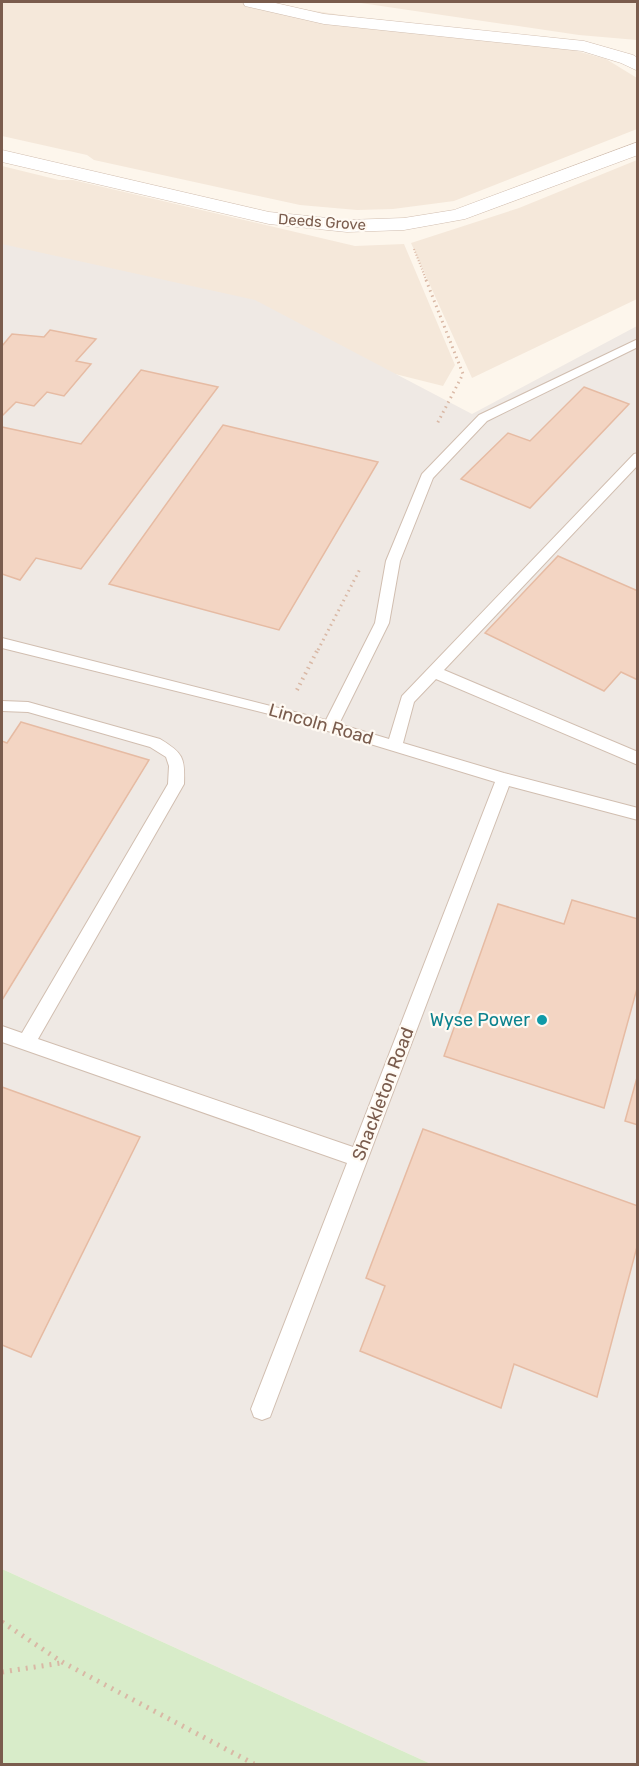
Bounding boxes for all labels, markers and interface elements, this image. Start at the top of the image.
street label: Deeds Grove [278,210,366,234]
street label: Lincoln Road [266,699,376,749]
place label: Wyse Power [430,1009,530,1031]
marker: Wyse Power [535,1013,549,1027]
street label: Shackleton Road [347,1024,419,1164]

